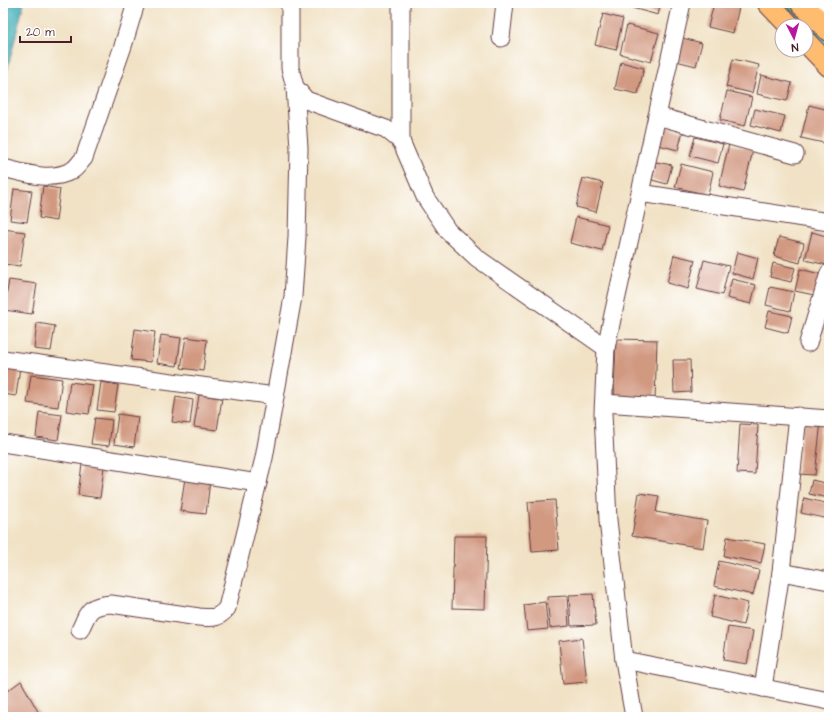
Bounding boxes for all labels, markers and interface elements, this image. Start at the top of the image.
scale bar [20,18,71,44]
north arrow [774,18,814,58]
text: 20 m [26,24,55,41]
text: N [791,40,799,55]

